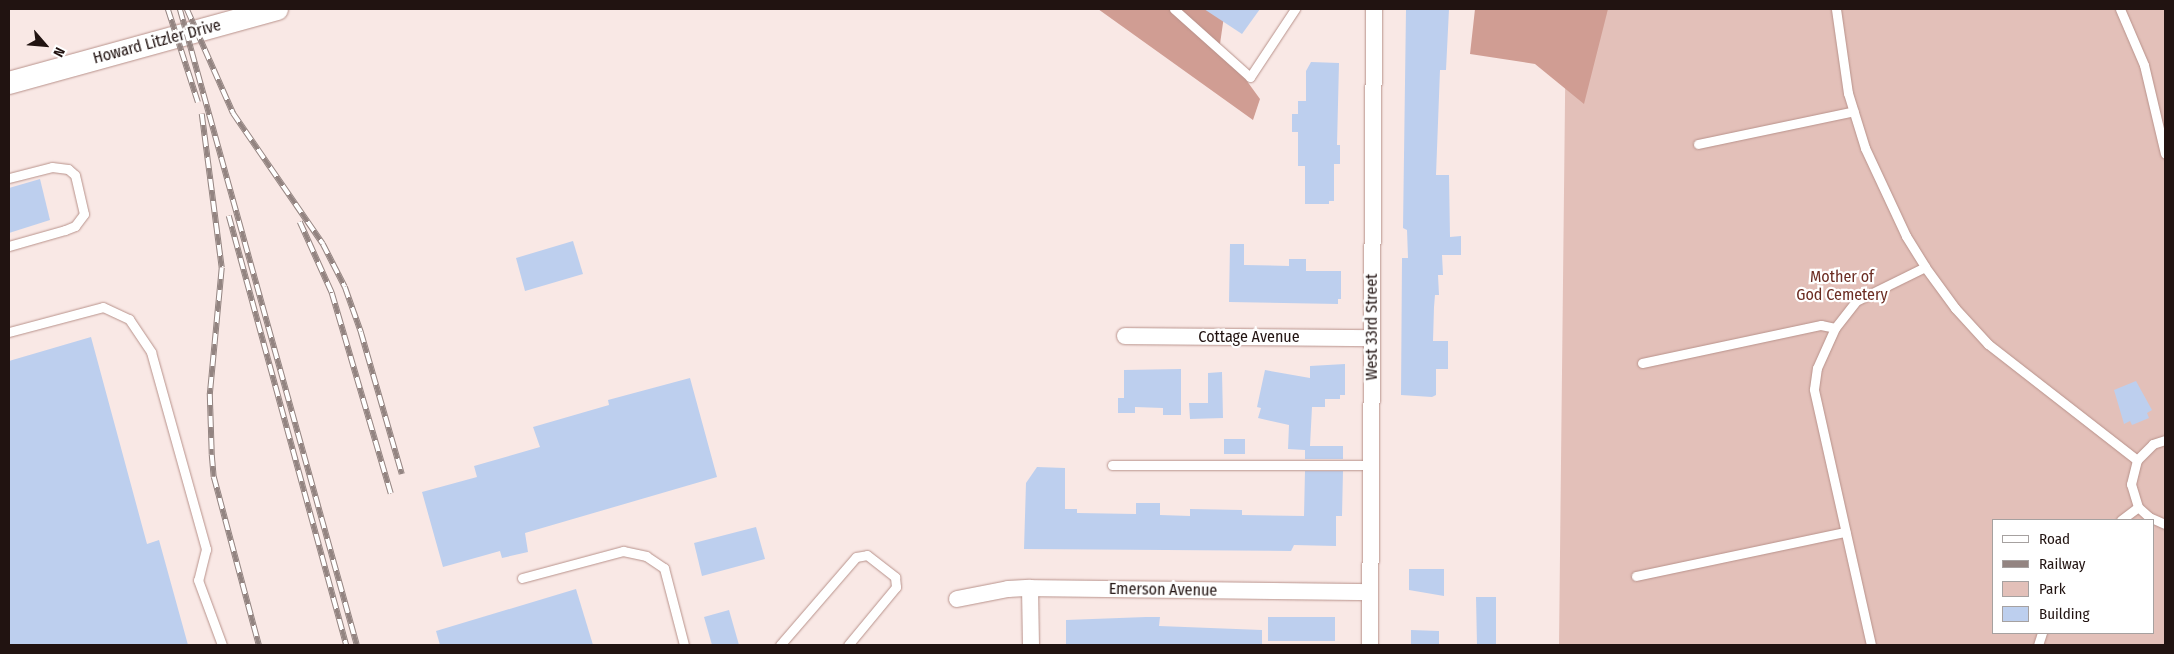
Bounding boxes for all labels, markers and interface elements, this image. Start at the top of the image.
street label: Howard Litzler Drive [91,16,223,68]
north arrow [20,20,70,70]
text: N [49,44,68,60]
park label: Mother of God Cemetery [1796,267,1888,305]
street label: West 33rd Street [1362,274,1382,380]
street label: Cottage Avenue [1198,327,1300,347]
legend [1992,519,2154,634]
text: Road [2039,530,2070,548]
text: Railway [2039,555,2086,573]
street label: Emerson Avenue [1109,579,1217,601]
text: Park [2039,580,2066,598]
text: Building [2039,605,2090,623]

